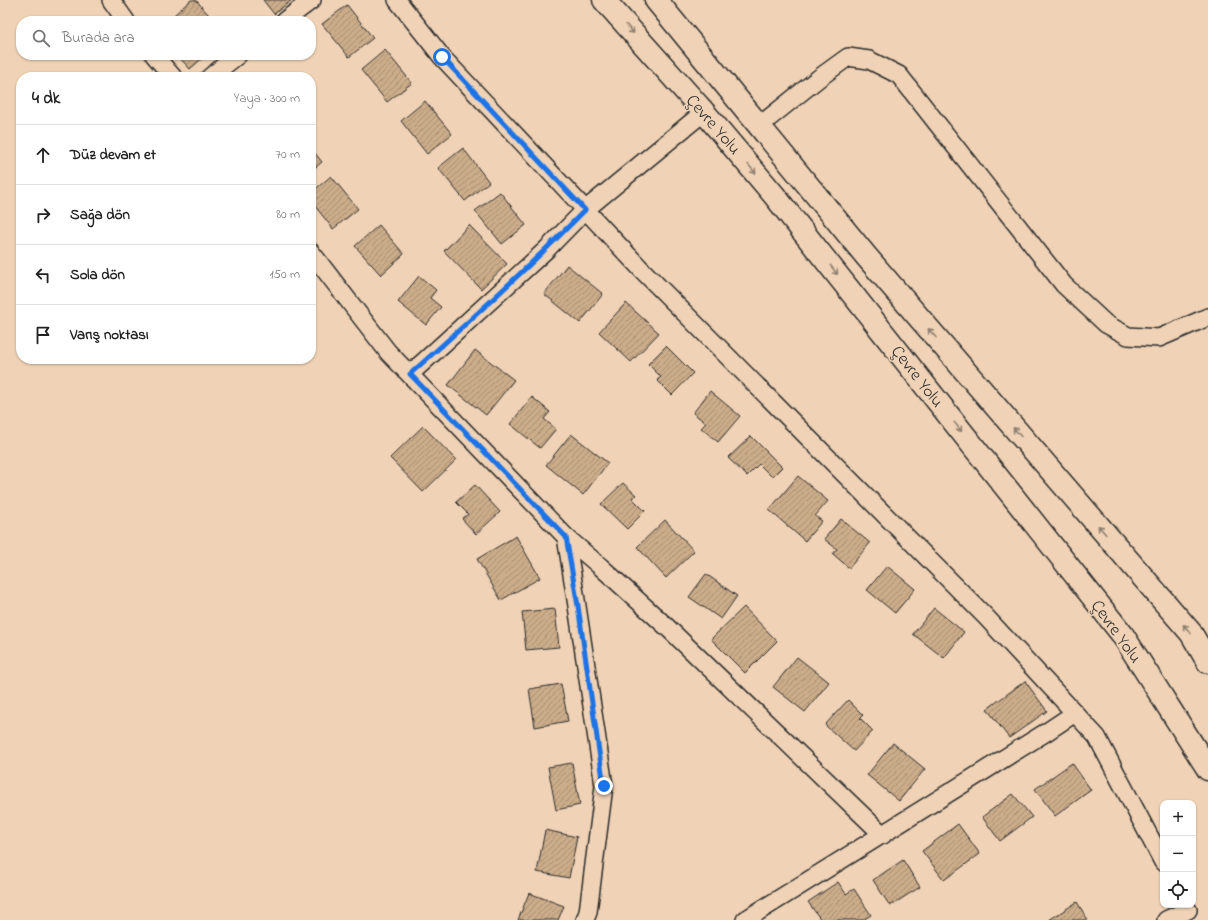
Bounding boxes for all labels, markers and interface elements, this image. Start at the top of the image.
search box [16,16,316,60]
one-way arrow [625,24,634,34]
icon: search [30,27,52,49]
text: Burada ara [62,27,135,49]
route start [433,48,451,66]
text: 4 dk [32,86,60,111]
text: Yaya · 300 m [234,89,300,108]
street label: Çevre Yolu [679,89,746,161]
icon: ahead [32,144,54,166]
text: Düz devam et [70,144,156,166]
text: 70 m [276,145,300,164]
one-way arrow [748,164,757,174]
icon: right [32,204,54,226]
text: Sağa dön [70,204,130,226]
text: 80 m [276,205,300,224]
icon: left [32,264,54,286]
text: Sola dön [70,264,125,286]
text: 150 m [269,265,300,284]
one-way arrow [829,265,838,276]
icon: arrive [32,324,54,346]
text: Varış noktası [70,324,149,346]
one-way arrow [928,328,937,339]
street label: Çevre Yolu [884,341,949,414]
one-way arrow [954,421,962,432]
one-way arrow [1013,427,1022,437]
one-way arrow [1097,525,1106,536]
street label: Çevre Yolu [1083,595,1147,669]
one-way arrow [1182,624,1191,634]
route end [595,777,613,795]
map controls [1160,800,1196,908]
button: + [1160,800,1196,836]
button: − [1160,836,1196,872]
button: locate [1160,872,1196,908]

